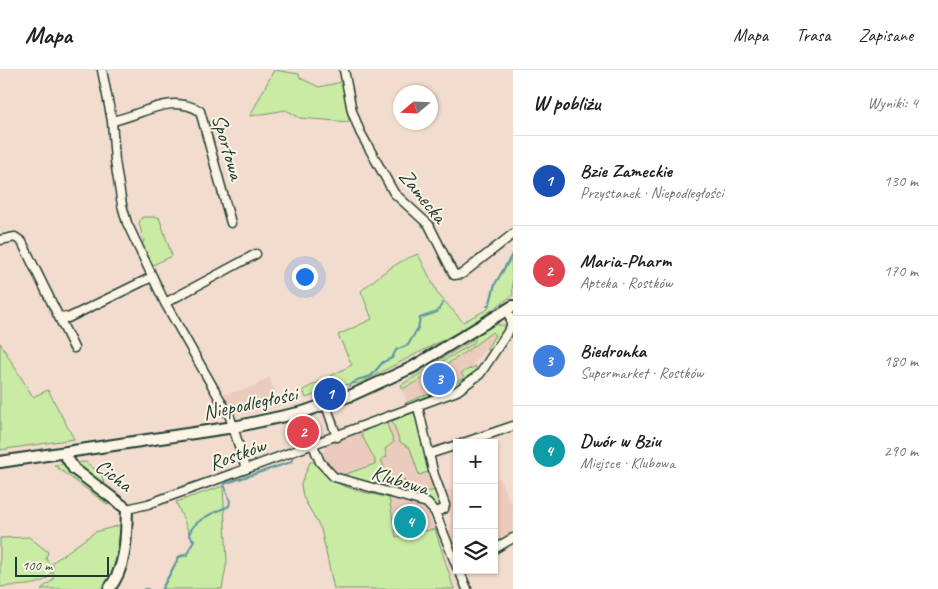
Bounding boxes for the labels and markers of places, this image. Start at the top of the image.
pin: 3 [423,360,455,398]
pin: 1 [314,375,346,413]
pin: 2 [287,413,319,451]
pin: 4 [394,503,426,541]

